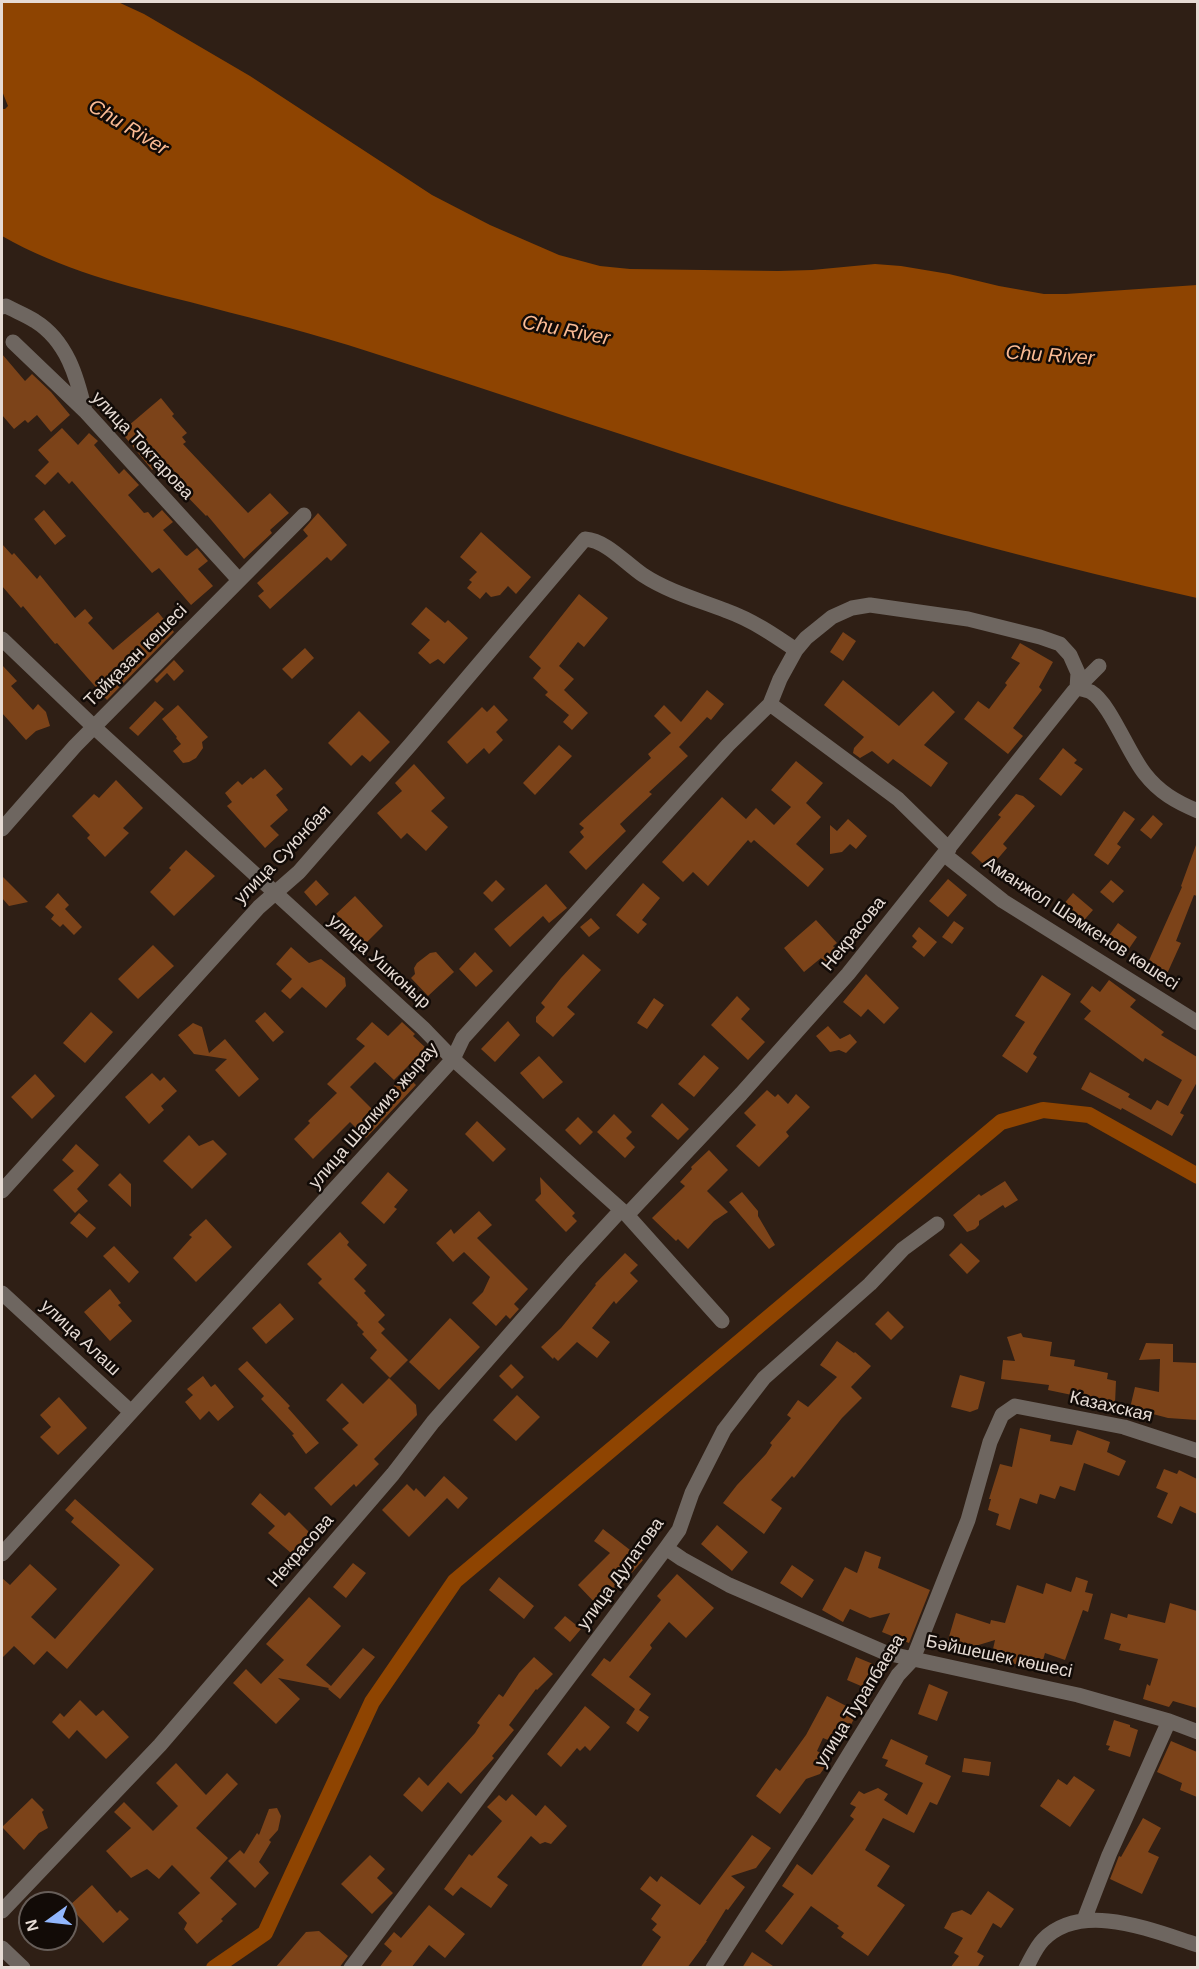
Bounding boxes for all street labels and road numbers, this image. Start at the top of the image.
street label: улица Токтарова [86,388,198,504]
street label: Тайқазан көшесі [80,600,192,712]
street label: улица Суюнбая [230,801,336,909]
street label: Аманжол Шәмкенов көшесі [979,853,1183,995]
street label: Некрасова [817,892,891,976]
street label: улица Ушконыр [323,910,435,1014]
street label: улица Шалкииз жырау [305,1039,443,1193]
street label: улица Алаш [36,1296,124,1380]
street label: Казахская [1067,1387,1155,1427]
street label: Некрасова [263,1510,339,1592]
street label: улица Дулатова [573,1514,669,1634]
street label: улица Турапбаева [810,1631,910,1771]
street label: Бәйшешек көшесі [924,1631,1074,1683]

